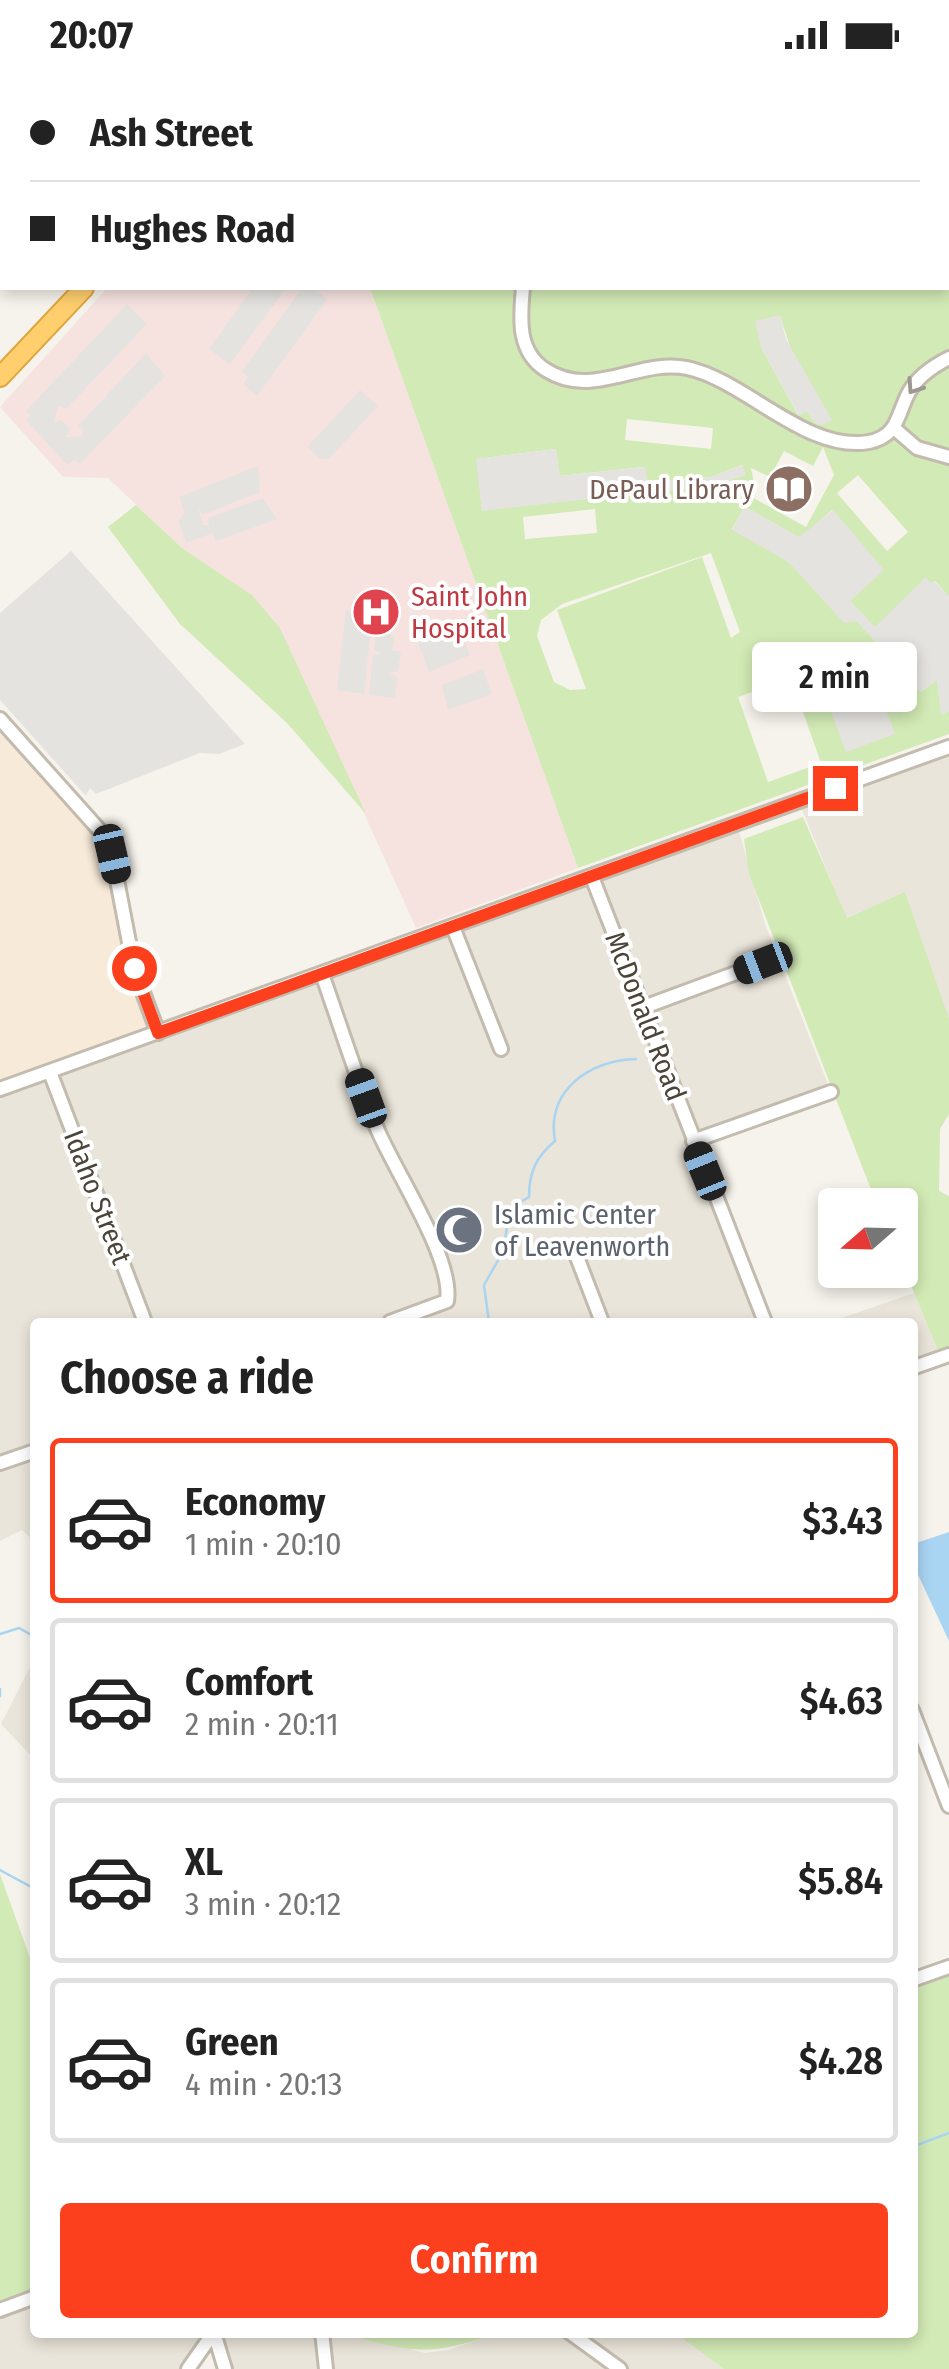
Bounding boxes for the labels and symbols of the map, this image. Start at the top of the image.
one-way arrow [908,377,927,395]
library icon: DePaul Library [763,463,815,515]
place label: DePaul Library [589,473,755,506]
place label: Saint John Hospital [411,580,528,645]
hospital icon: Saint John Hospital [350,586,402,638]
callout: 2 min [752,643,918,713]
route end [813,766,858,811]
car [91,821,133,887]
street label: McDonald Road [598,927,693,1105]
car [730,938,796,988]
route start [112,946,157,991]
car [342,1065,390,1131]
street label: Idaho Street [57,1125,139,1270]
car [680,1138,730,1204]
north arrow [818,1188,918,1288]
place label: Islamic Center of Leavenworth [494,1198,670,1263]
mosque icon: Islamic Center of Leavenworth [433,1204,485,1256]

